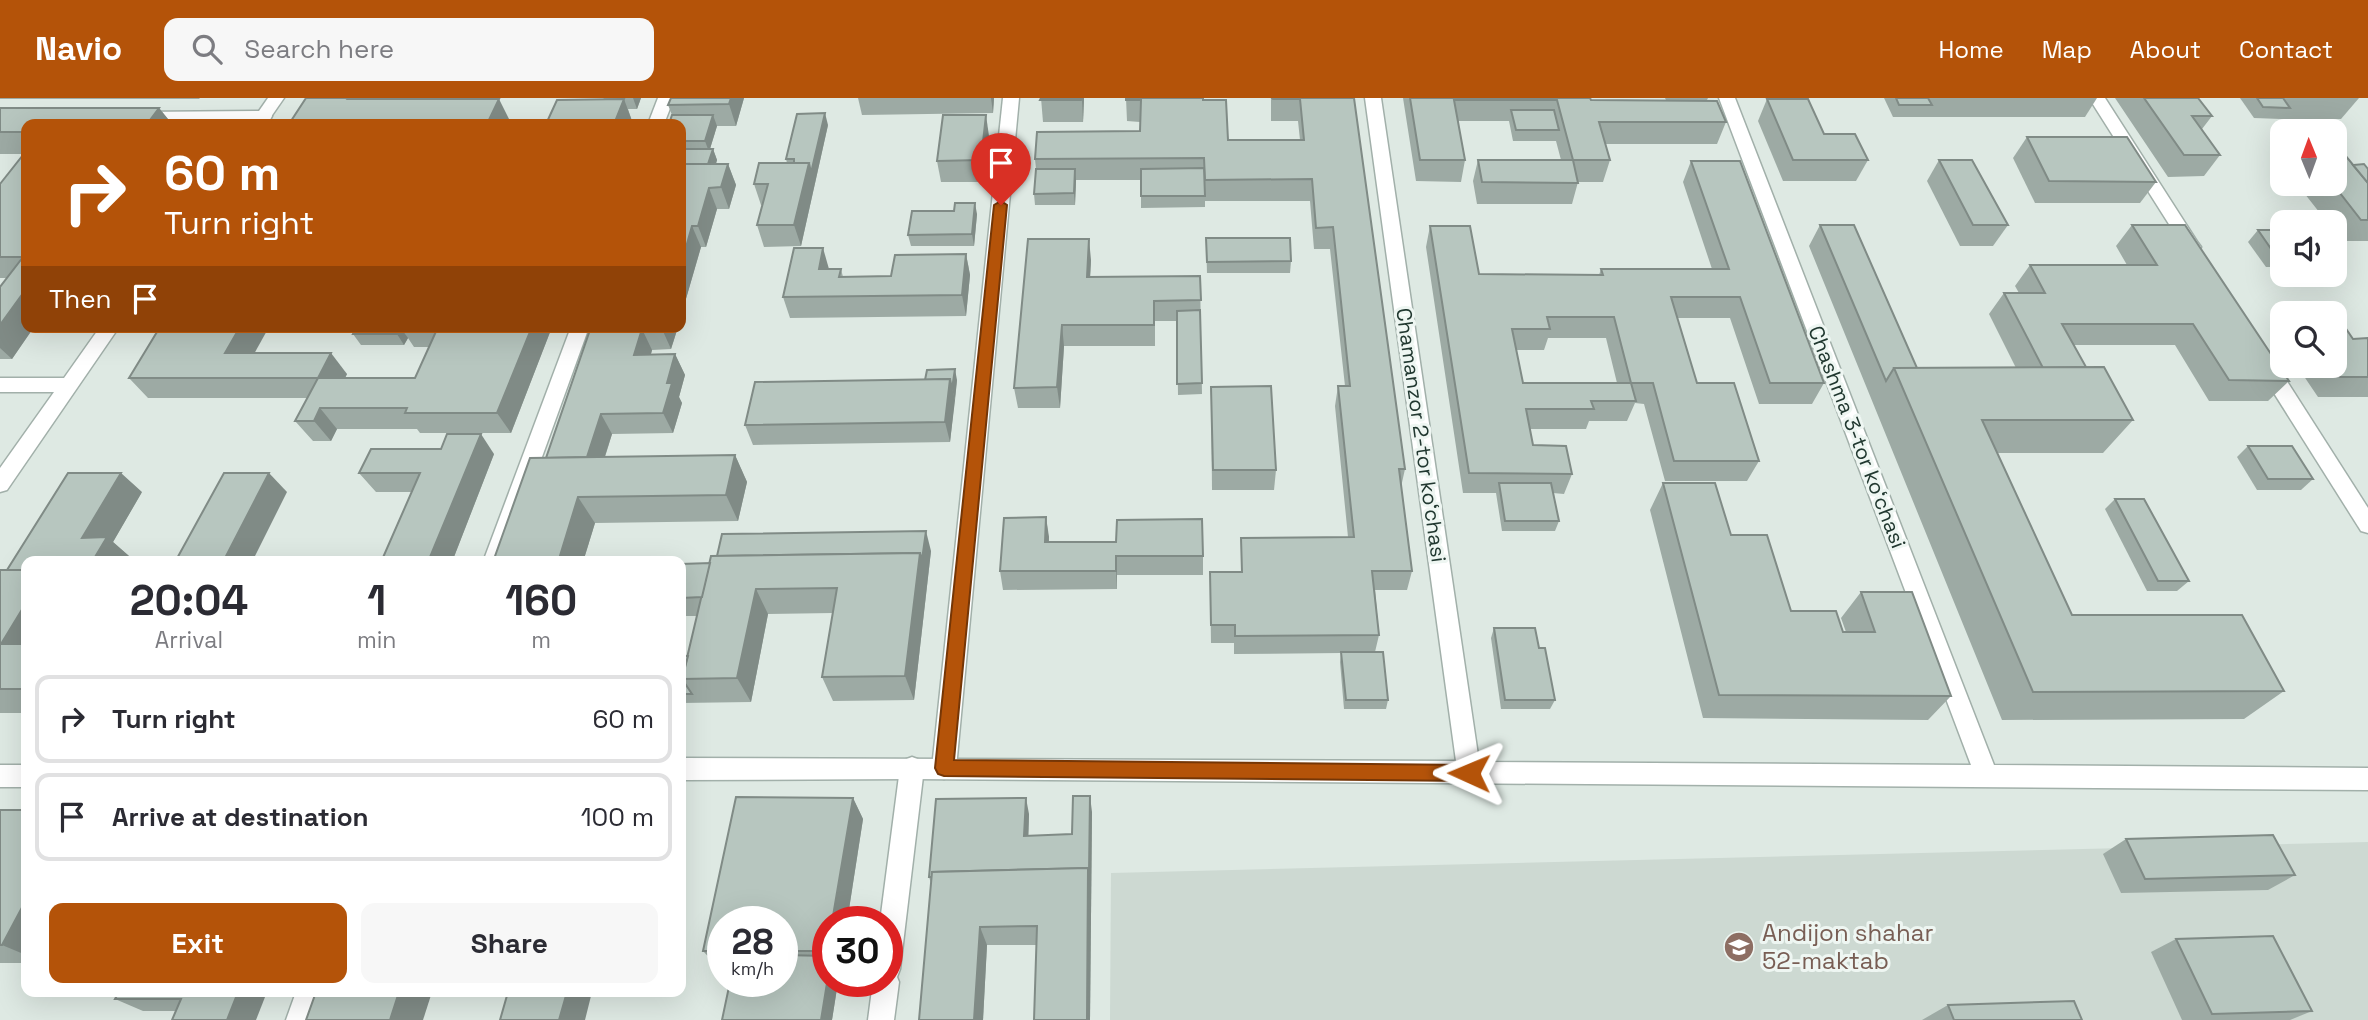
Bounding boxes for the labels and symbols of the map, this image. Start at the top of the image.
north arrow [2270,119,2347,196]
pin [971,133,1031,205]
street label: Chamanzor 2-tor koʻchasi [1390,306,1453,564]
street label: Chashma 3-tor koʻchasi [1803,322,1912,552]
position arrow [1432,736,1506,810]
speed limit sign: 30 [812,906,903,997]
place label: Andijon shahar 52-maktab [1762,917,1934,976]
school or university icon: Andijon shahar 52-maktab [1722,930,1756,964]

